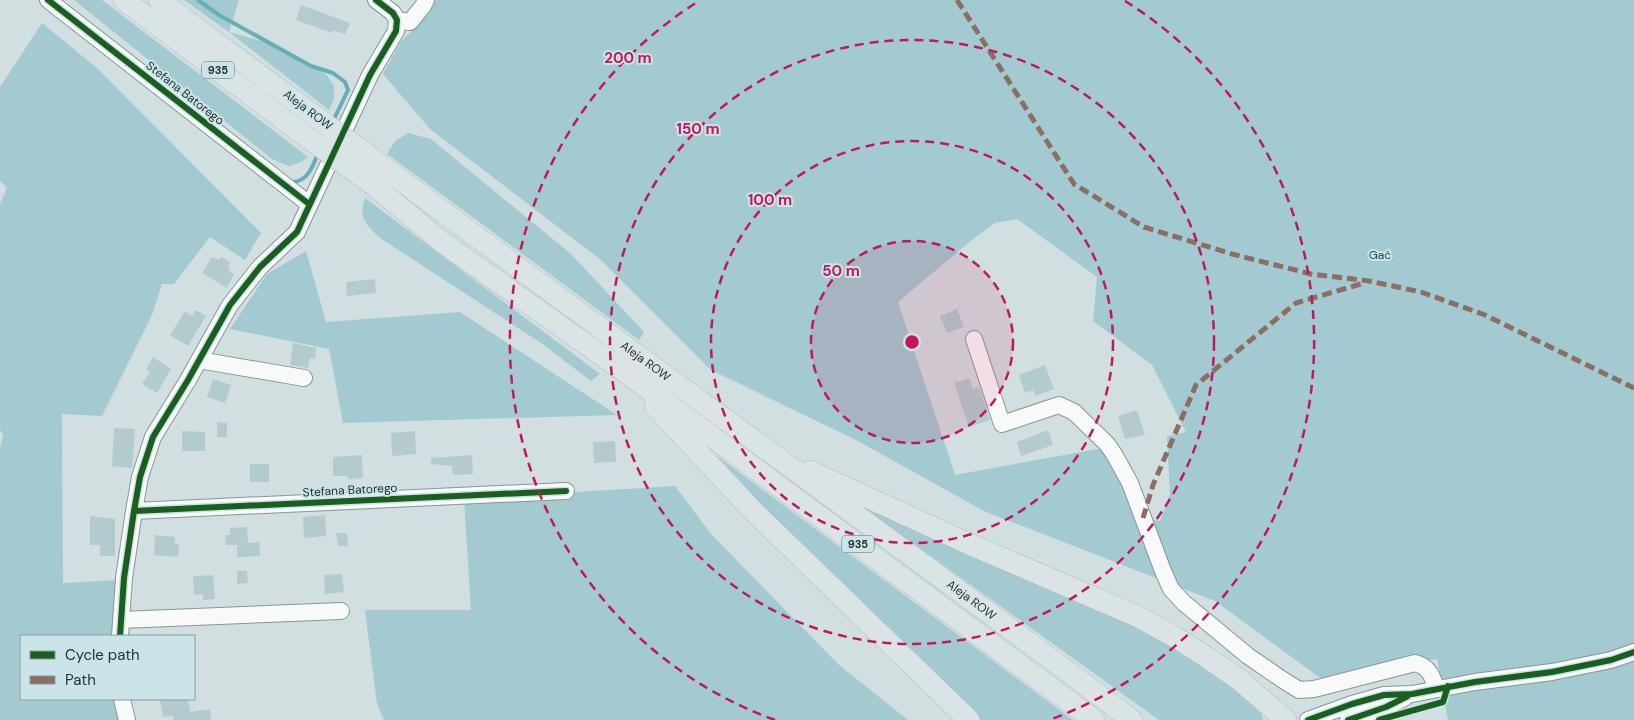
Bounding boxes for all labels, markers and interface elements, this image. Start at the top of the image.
text: 200 m [604,48,652,68]
street label: Stefana Batorego [143,57,227,129]
road number: 935 [202,62,234,78]
street label: Aleja ROW [280,86,336,134]
text: 150 m [677,119,720,139]
text: 100 m [748,190,792,210]
park label: Gać [1369,247,1391,263]
text: 50 m [822,261,860,281]
centre of rings [903,333,921,351]
street label: Aleja ROW [617,338,674,385]
street label: Stefana Batorego [302,480,398,500]
road number: 935 [842,536,874,552]
street label: Aleja ROW [943,576,1000,624]
legend [20,635,195,700]
text: Cycle path [65,645,140,665]
text: Path [65,670,96,690]

